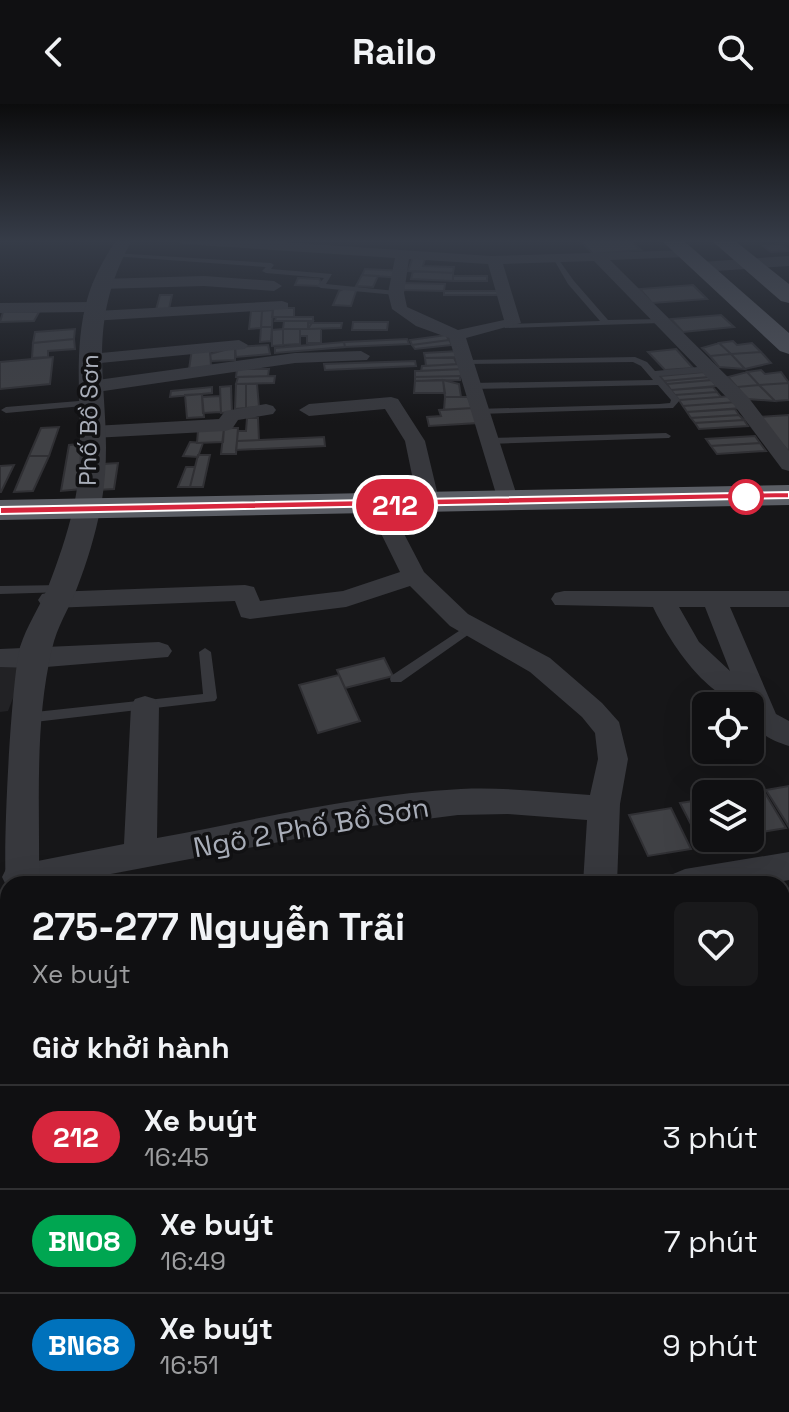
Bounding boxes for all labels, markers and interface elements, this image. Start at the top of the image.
text: Railo [352,29,437,75]
icon: back [32,30,76,74]
icon: search [713,30,757,74]
street label: Phố Bồ Sơn [72,354,105,486]
line badge: 212 [349,479,441,531]
unlabelled marker [729,480,763,514]
text: 212 [372,487,418,523]
map controls [692,692,764,852]
button: locate [692,692,764,764]
button: layers [692,780,764,852]
street label: Ngõ 2 Phố Bồ Sơn [190,789,432,865]
button: heart [674,902,758,986]
text: 275-277 Nguyễn Trãi [32,903,405,951]
text: Xe buýt [32,957,131,991]
text: Giờ khởi hành [32,1028,230,1067]
text: Xe buýt [144,1101,258,1140]
text: 3 phút [663,1118,758,1157]
text: 212 [53,1119,99,1155]
text: 16:45 [144,1140,209,1174]
text: Xe buýt [160,1205,274,1244]
text: 7 phút [664,1222,758,1261]
text: BN08 [48,1223,120,1259]
text: 16:49 [160,1244,226,1278]
text: Xe buýt [159,1309,273,1348]
text: 9 phút [662,1326,758,1365]
text: BN68 [48,1327,119,1363]
text: 16:51 [159,1348,219,1382]

